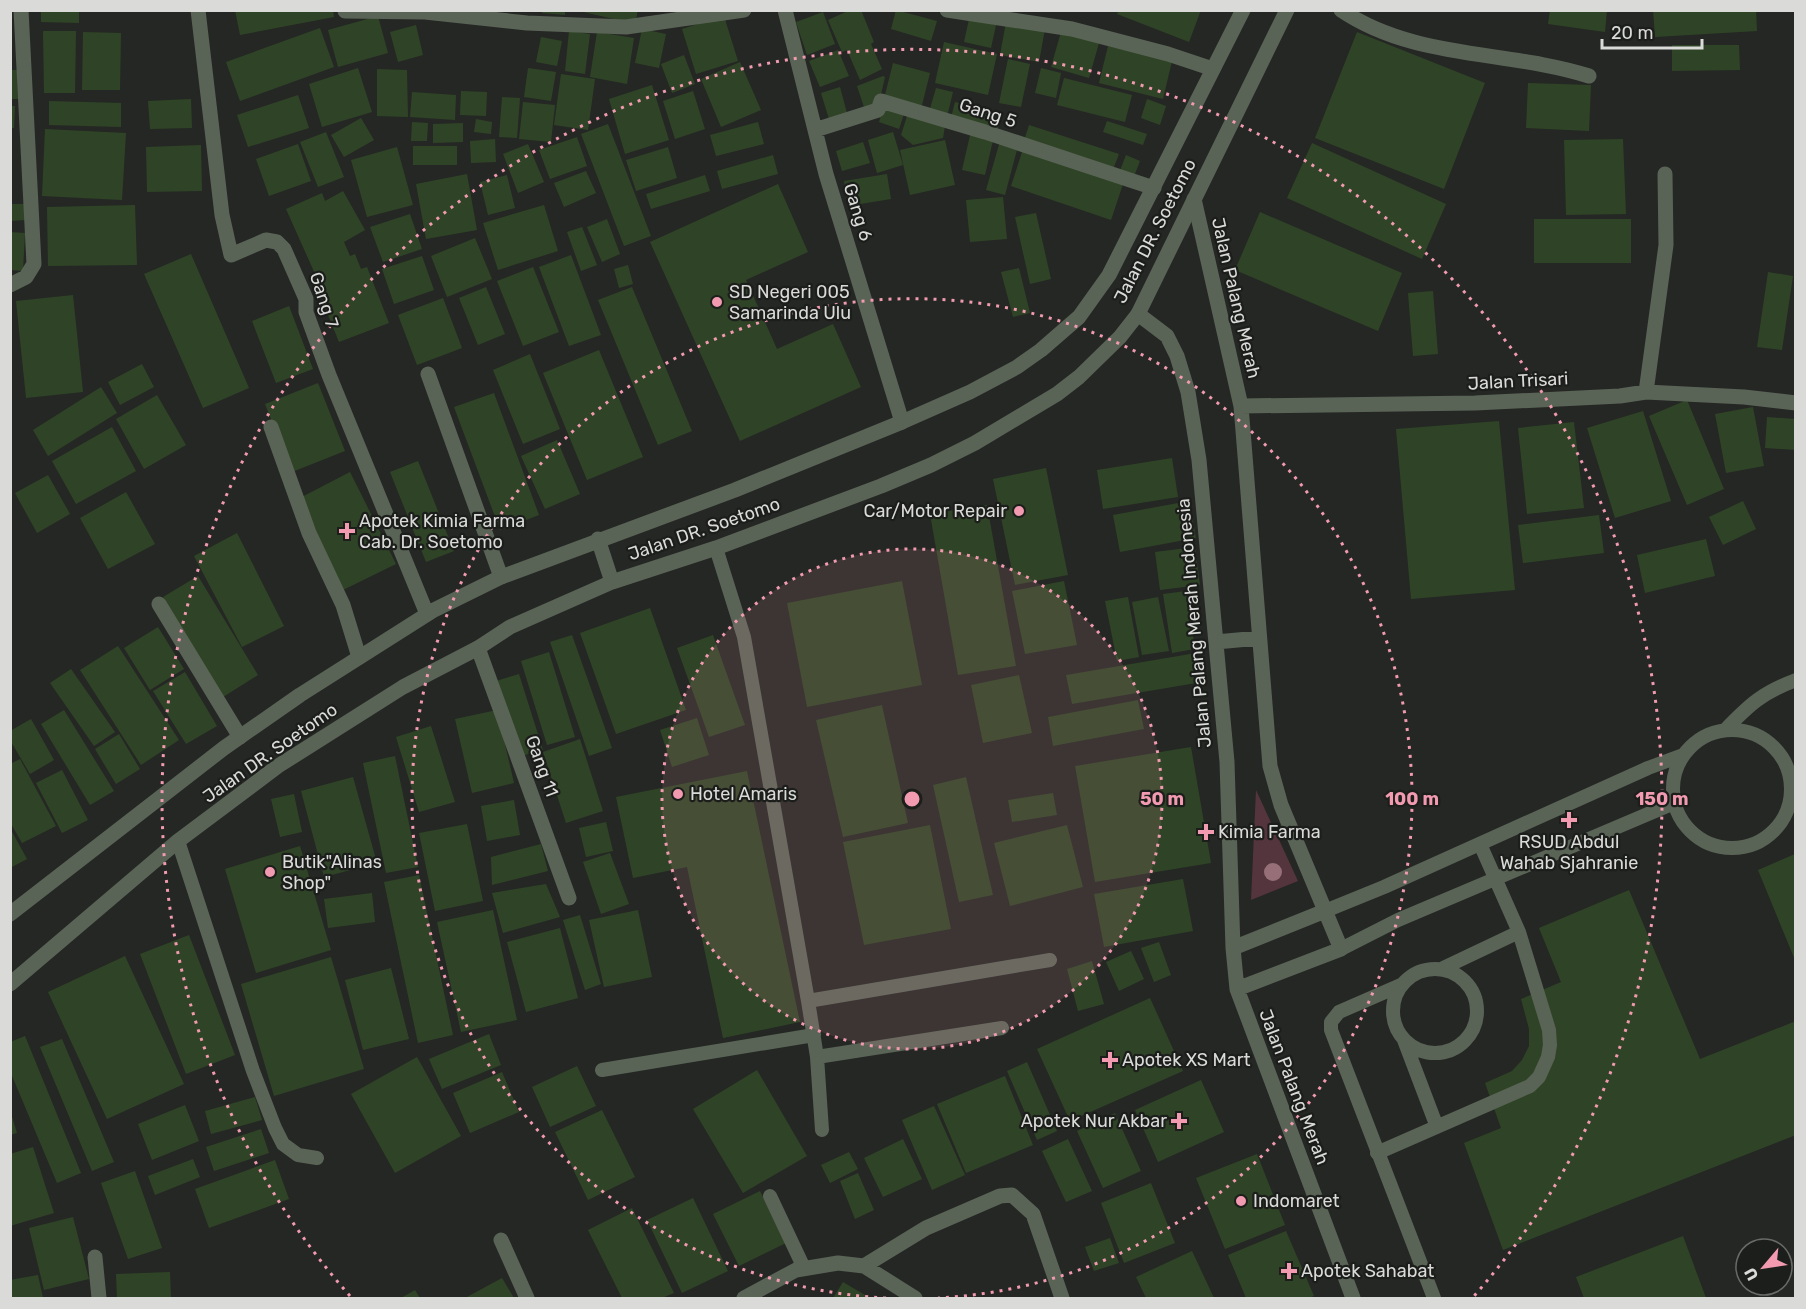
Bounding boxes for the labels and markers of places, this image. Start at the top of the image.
place label: SD Negeri 005 Samarinda Ulu [729,281,851,324]
marker: SD Negeri 005 Samarinda Ulu [710,295,724,309]
place label: Car/Motor Repair [863,500,1007,522]
marker: Car/Motor Repair [1012,504,1026,518]
place label: Apotek Kimia Farma Cab. Dr. Soetomo [359,510,525,553]
marker: Apotek Kimia Farma Cab. Dr. Soetomo [340,524,354,538]
place label: Hotel Amaris [690,783,797,805]
marker: Hotel Amaris [671,787,685,801]
centre of rings [902,789,922,809]
marker: RSUD Abdul Wahab Sjahranie [1560,811,1578,829]
place label: Kimia Farma [1218,821,1321,843]
marker: Kimia Farma [1199,825,1213,839]
place label: RSUD Abdul Wahab Sjahranie [1500,831,1638,874]
place label: Butik"Alinas Shop" [282,851,382,894]
marker: Butik"Alinas Shop" [263,865,277,879]
place label: Apotek XS Mart [1122,1049,1251,1071]
marker: Apotek XS Mart [1103,1053,1117,1067]
place label: Apotek Nur Akbar [1021,1110,1167,1132]
marker: Apotek Nur Akbar [1172,1114,1186,1128]
place label: Indomaret [1253,1190,1340,1212]
marker: Indomaret [1234,1194,1248,1208]
place label: Apotek Sahabat [1301,1260,1434,1282]
marker: Apotek Sahabat [1282,1264,1296,1278]

